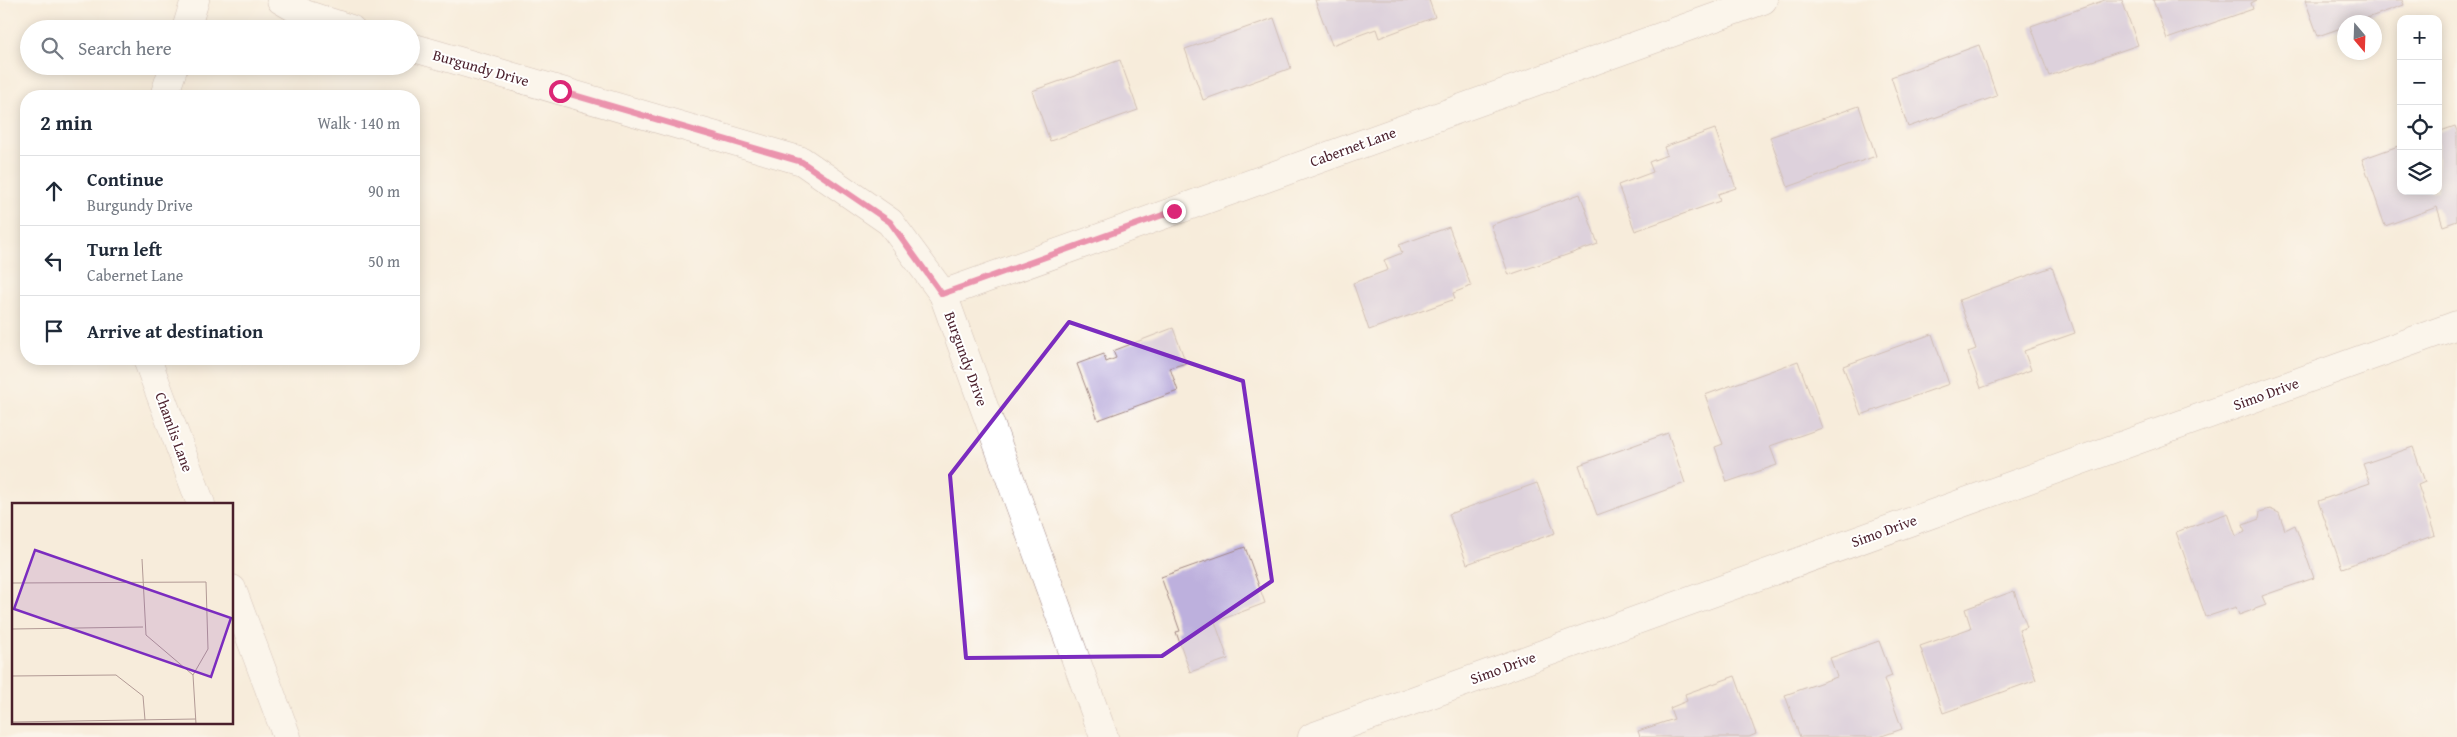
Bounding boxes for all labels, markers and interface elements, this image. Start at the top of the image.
north arrow [2337,15,2382,60]
map controls [2397,15,2442,195]
button: + [2397,15,2442,60]
search box [20,20,420,75]
icon: search [38,34,66,62]
text: Search here [78,34,172,62]
street label: Burgundy Drive [431,44,532,91]
button: − [2397,60,2442,105]
route start [549,80,572,103]
button: locate [2397,105,2442,150]
text: 2 min [40,107,92,138]
text: Walk · 140 m [317,111,400,135]
street label: Cabernet Lane [1307,121,1399,172]
button: layers [2397,150,2442,195]
text: Continue [87,165,164,193]
icon: ahead [40,177,68,205]
text: 90 m [368,179,400,203]
text: Burgundy Drive [87,193,193,217]
route end [1163,200,1186,223]
text: Turn left [87,235,162,263]
icon: left [40,247,68,275]
text: 50 m [368,249,400,273]
text: Cabernet Lane [87,263,183,287]
street label: Burgundy Drive [940,309,993,409]
icon: arrive [40,317,68,345]
text: Arrive at destination [87,317,263,345]
street label: Simo Drive [2230,372,2302,415]
street label: Chamlis Lane [150,389,199,475]
inset map [12,503,234,724]
street label: Simo Drive [1848,509,1920,552]
street label: Simo Drive [1467,646,1539,689]

